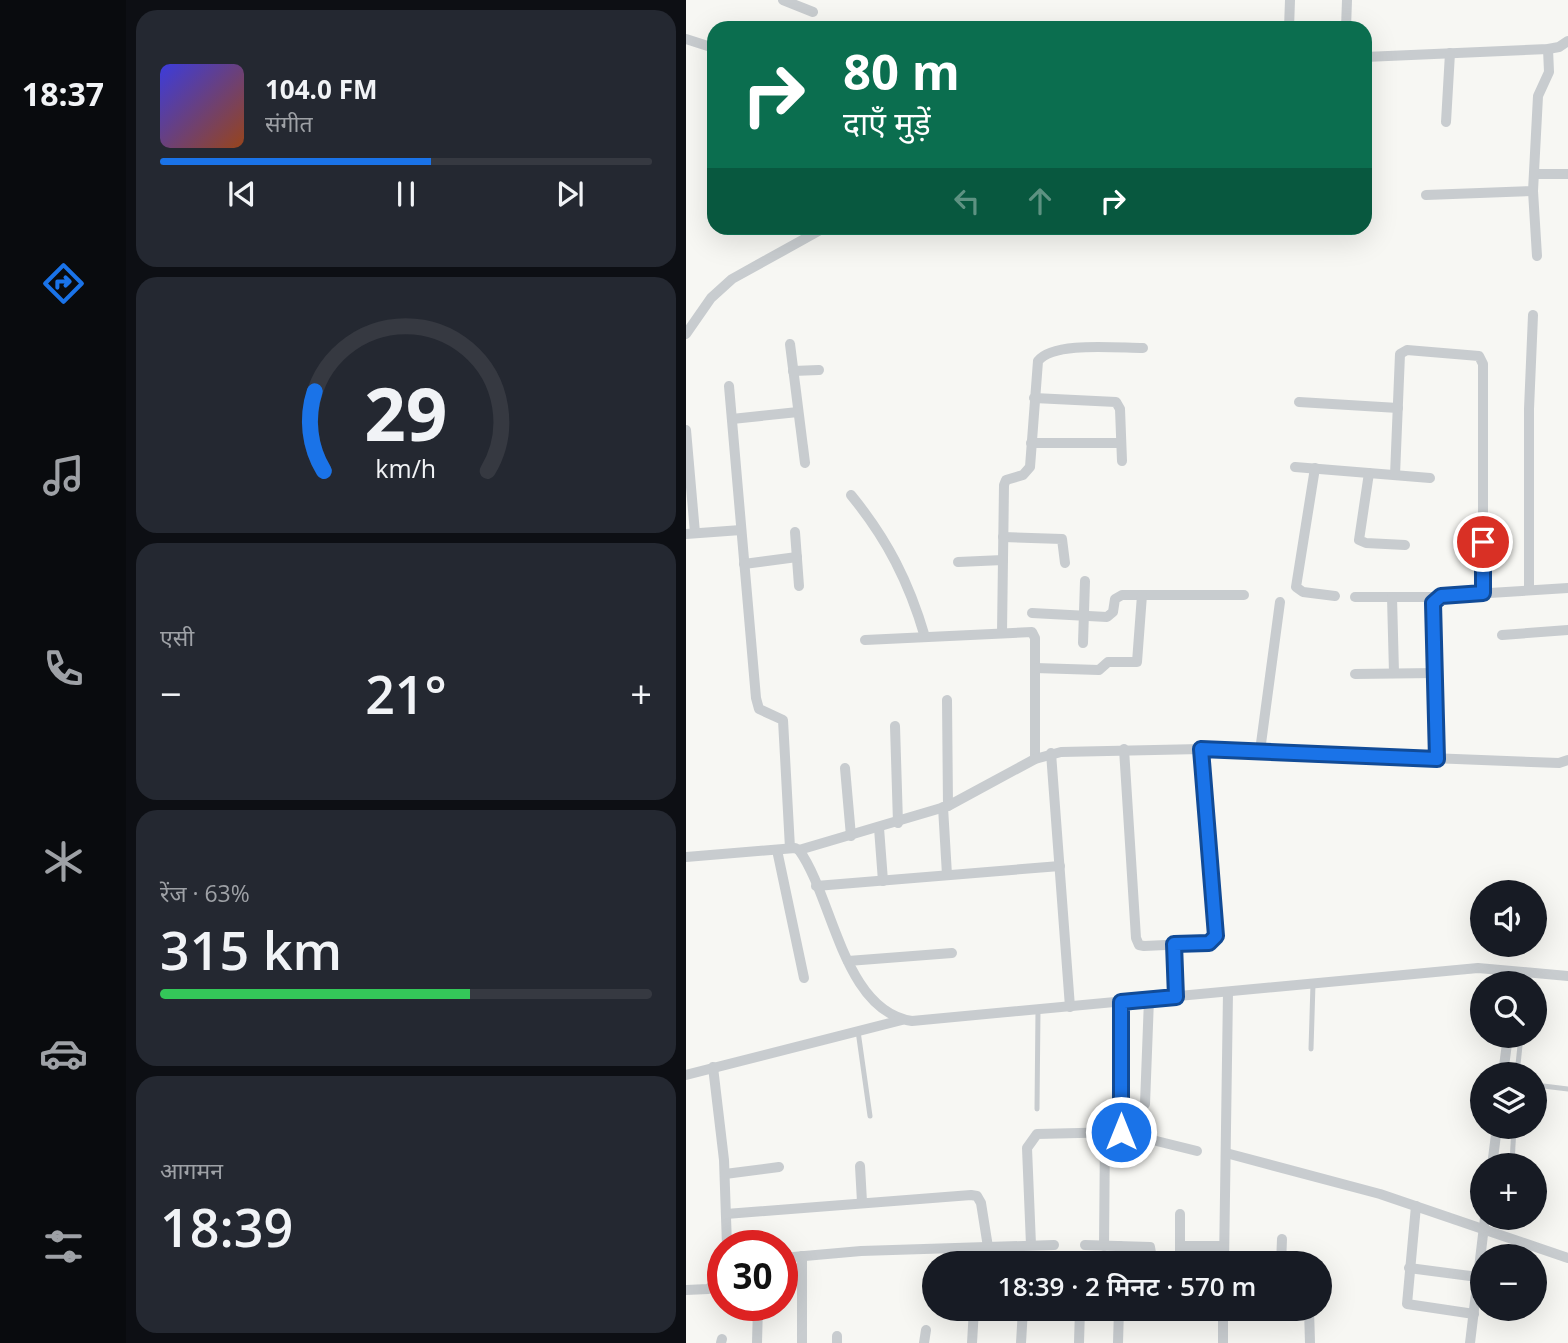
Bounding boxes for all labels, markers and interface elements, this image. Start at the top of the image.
text: 80 m [843,38,960,104]
icon: right [728,49,819,140]
text: 104.0 FM [265,71,377,107]
text: 18:37 [22,72,104,115]
text: दाएँ मुड़ें [843,101,931,144]
text: संगीत [265,107,313,139]
icon: previous [223,175,261,213]
icon: pause [387,175,425,213]
icon: next [551,175,589,213]
icon: left [948,182,986,220]
icon: ahead [1021,182,1059,220]
icon: right [1094,182,1132,220]
icon: directions [39,259,88,308]
text: 29 [364,363,448,462]
icon: music [39,451,88,500]
text: km/h [376,451,436,485]
pin [1453,512,1513,572]
icon: arrive [1464,523,1502,561]
text: एसी [160,621,194,653]
icon: phone [39,644,88,693]
text: 21° [365,658,447,729]
text: − [160,667,182,719]
text: + [630,667,652,719]
icon: climate [39,837,88,886]
text: रेंज · 63% [160,877,250,909]
map controls [1470,880,1547,1321]
button: sound [1470,880,1547,957]
text: 315 km [160,914,342,985]
button: search [1470,971,1547,1048]
icon: car [39,1029,88,1078]
button: layers [1470,1062,1547,1139]
position arrow [1084,1095,1158,1169]
button: + [1470,1153,1547,1230]
text: आगमन [160,1154,223,1186]
text: 18:39 [160,1191,293,1262]
icon: filters [39,1222,88,1271]
speed limit sign: 30 [707,1230,798,1321]
button: − [1470,1244,1547,1321]
text: 18:39 · 2 मिनट · 570 m [998,1268,1256,1304]

